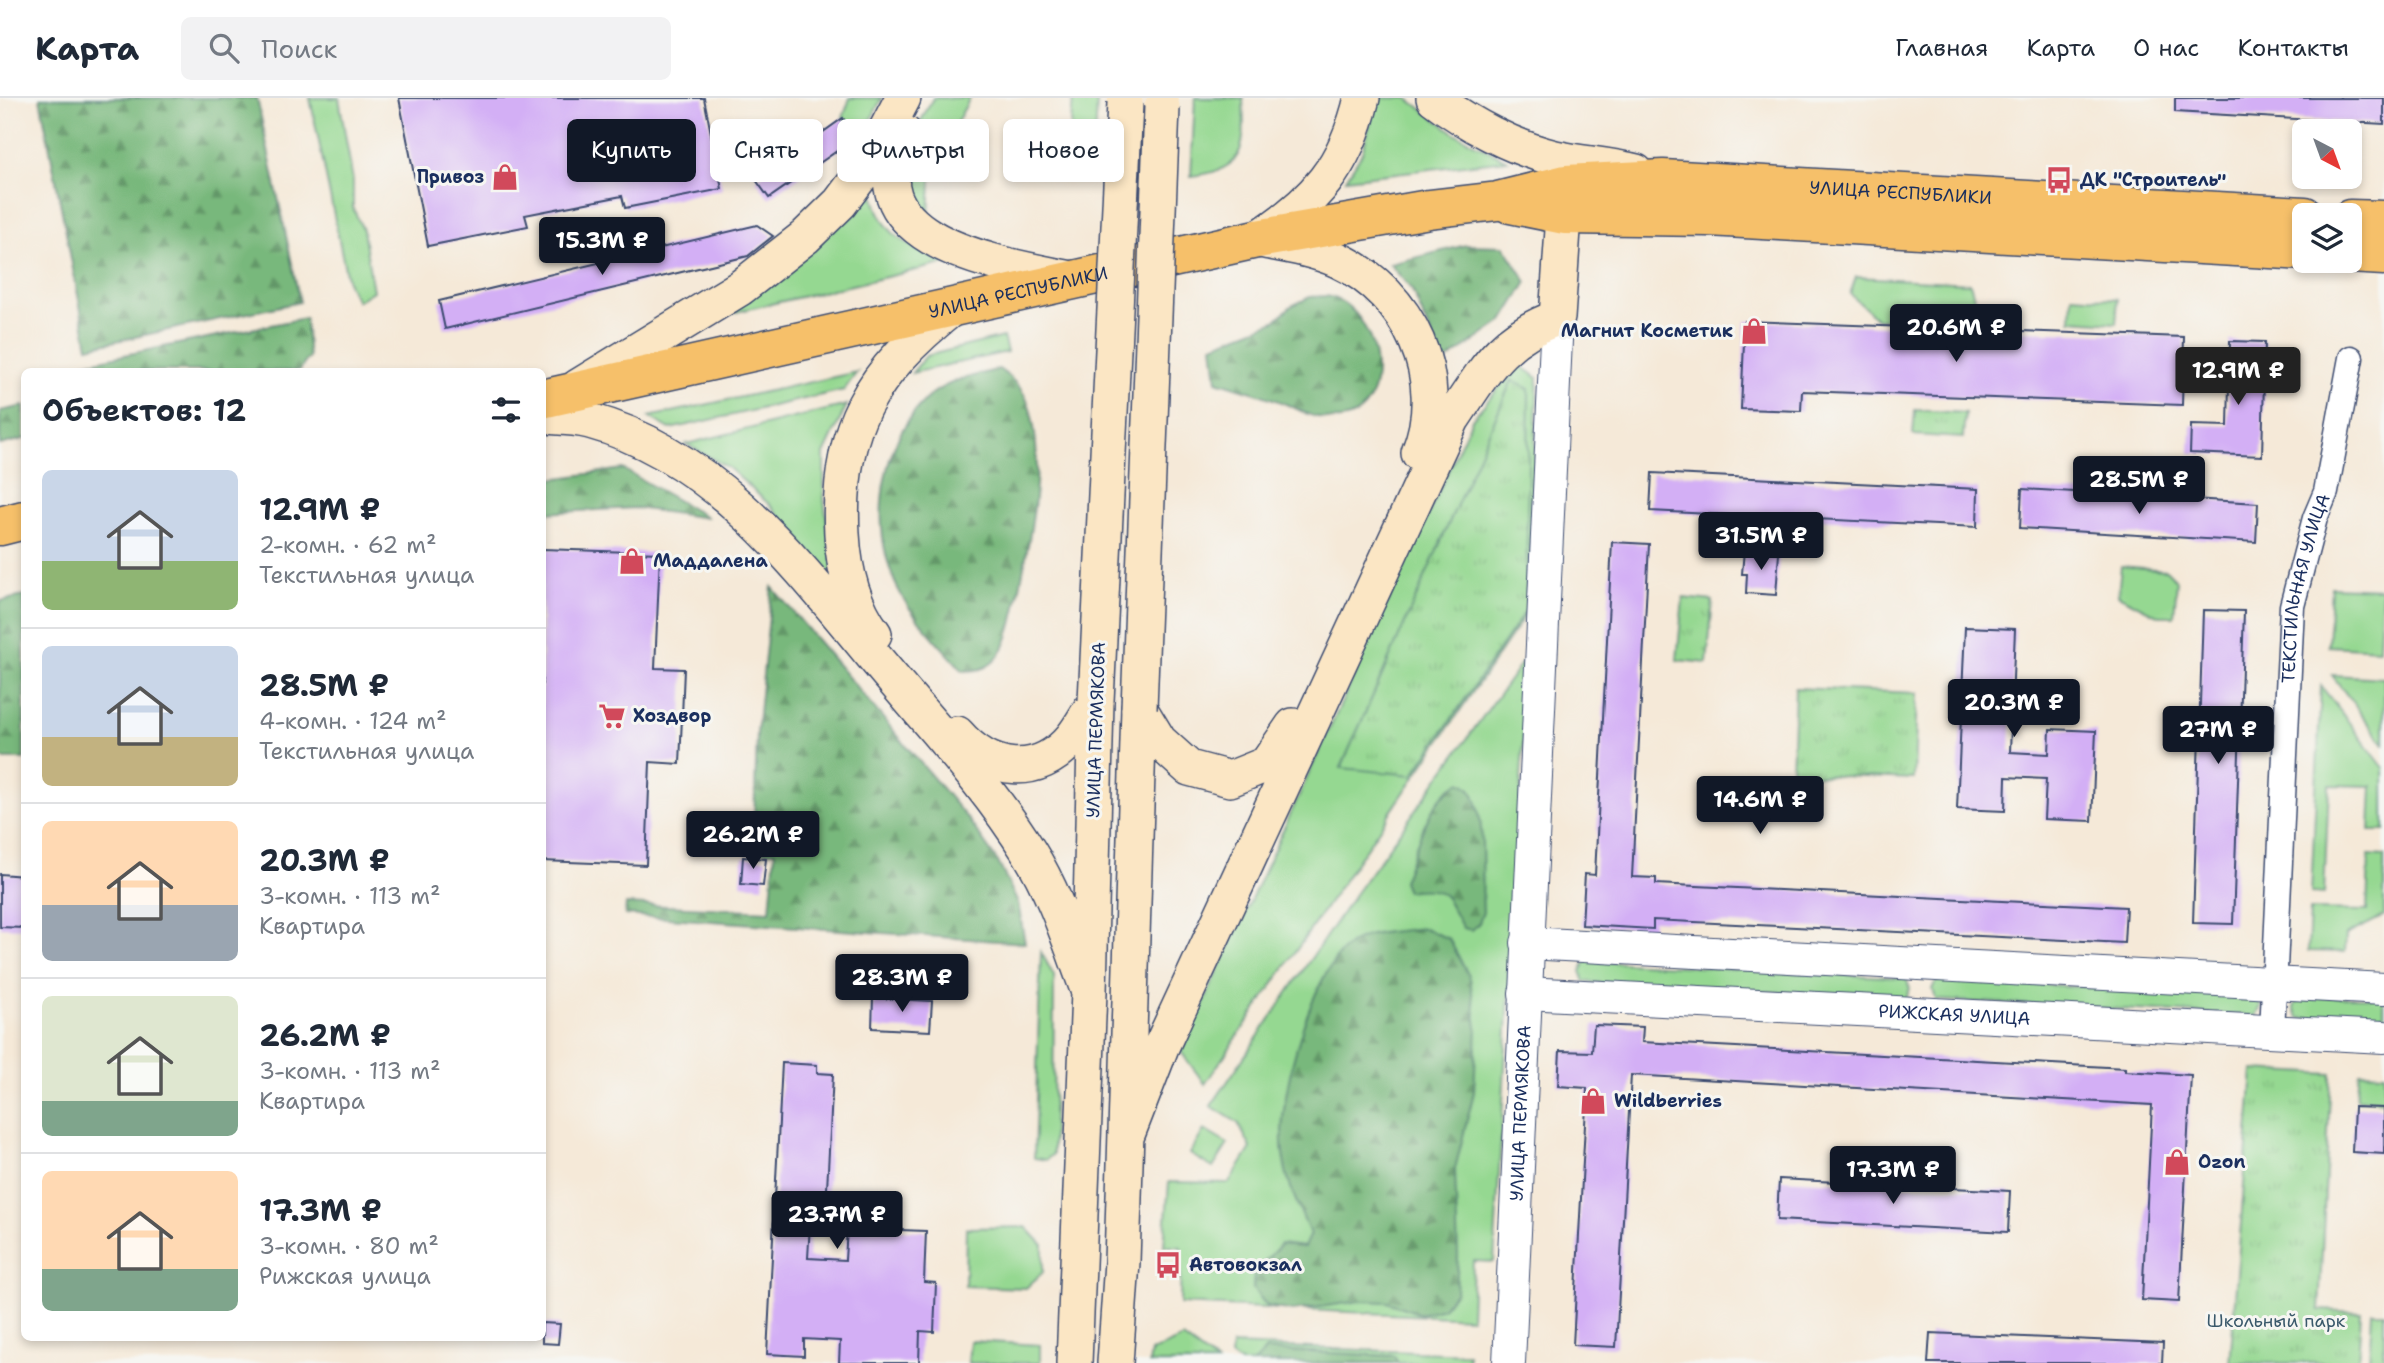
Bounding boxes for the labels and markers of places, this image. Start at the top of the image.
shop icon: Привоз [490,162,520,192]
place label: Привоз [417,165,484,189]
bus stop icon: ДК "Строитель" [2044,165,2074,195]
place label: ДК "Строитель" [2080,168,2226,192]
pin: 15.3M ₽ [537,218,667,277]
pin: 20.6M ₽ [1891,304,2021,364]
shop icon: Магнит Косметик [1739,316,1769,346]
place label: Магнит Косметик [1561,319,1733,343]
pin: 12.9M ₽ [2173,348,2303,407]
pin: 28.5M ₽ [2074,456,2204,516]
pin: 31.5M ₽ [1696,512,1826,572]
shop icon: Маддалена [617,546,647,576]
place label: Маддалена [653,549,768,573]
pin: 20.3M ₽ [1949,680,2079,739]
supermarket icon: Хоздвор [597,701,627,731]
place label: Хоздвор [633,704,712,728]
pin: 27M ₽ [2169,706,2267,766]
pin: 14.6M ₽ [1695,776,1825,836]
pin: 26.2M ₽ [688,812,818,871]
pin: 28.3M ₽ [837,954,967,1014]
shop icon: Wildberries [1578,1086,1608,1116]
place label: Wildberries [1614,1089,1722,1113]
pin: 17.3M ₽ [1828,1146,1958,1206]
shop icon: Ozon [2162,1147,2192,1177]
place label: Ozon [2198,1150,2245,1174]
pin: 23.7M ₽ [772,1192,902,1251]
bus stop icon: Автовокзал [1153,1250,1183,1280]
place label: Автовокзал [1189,1253,1302,1277]

